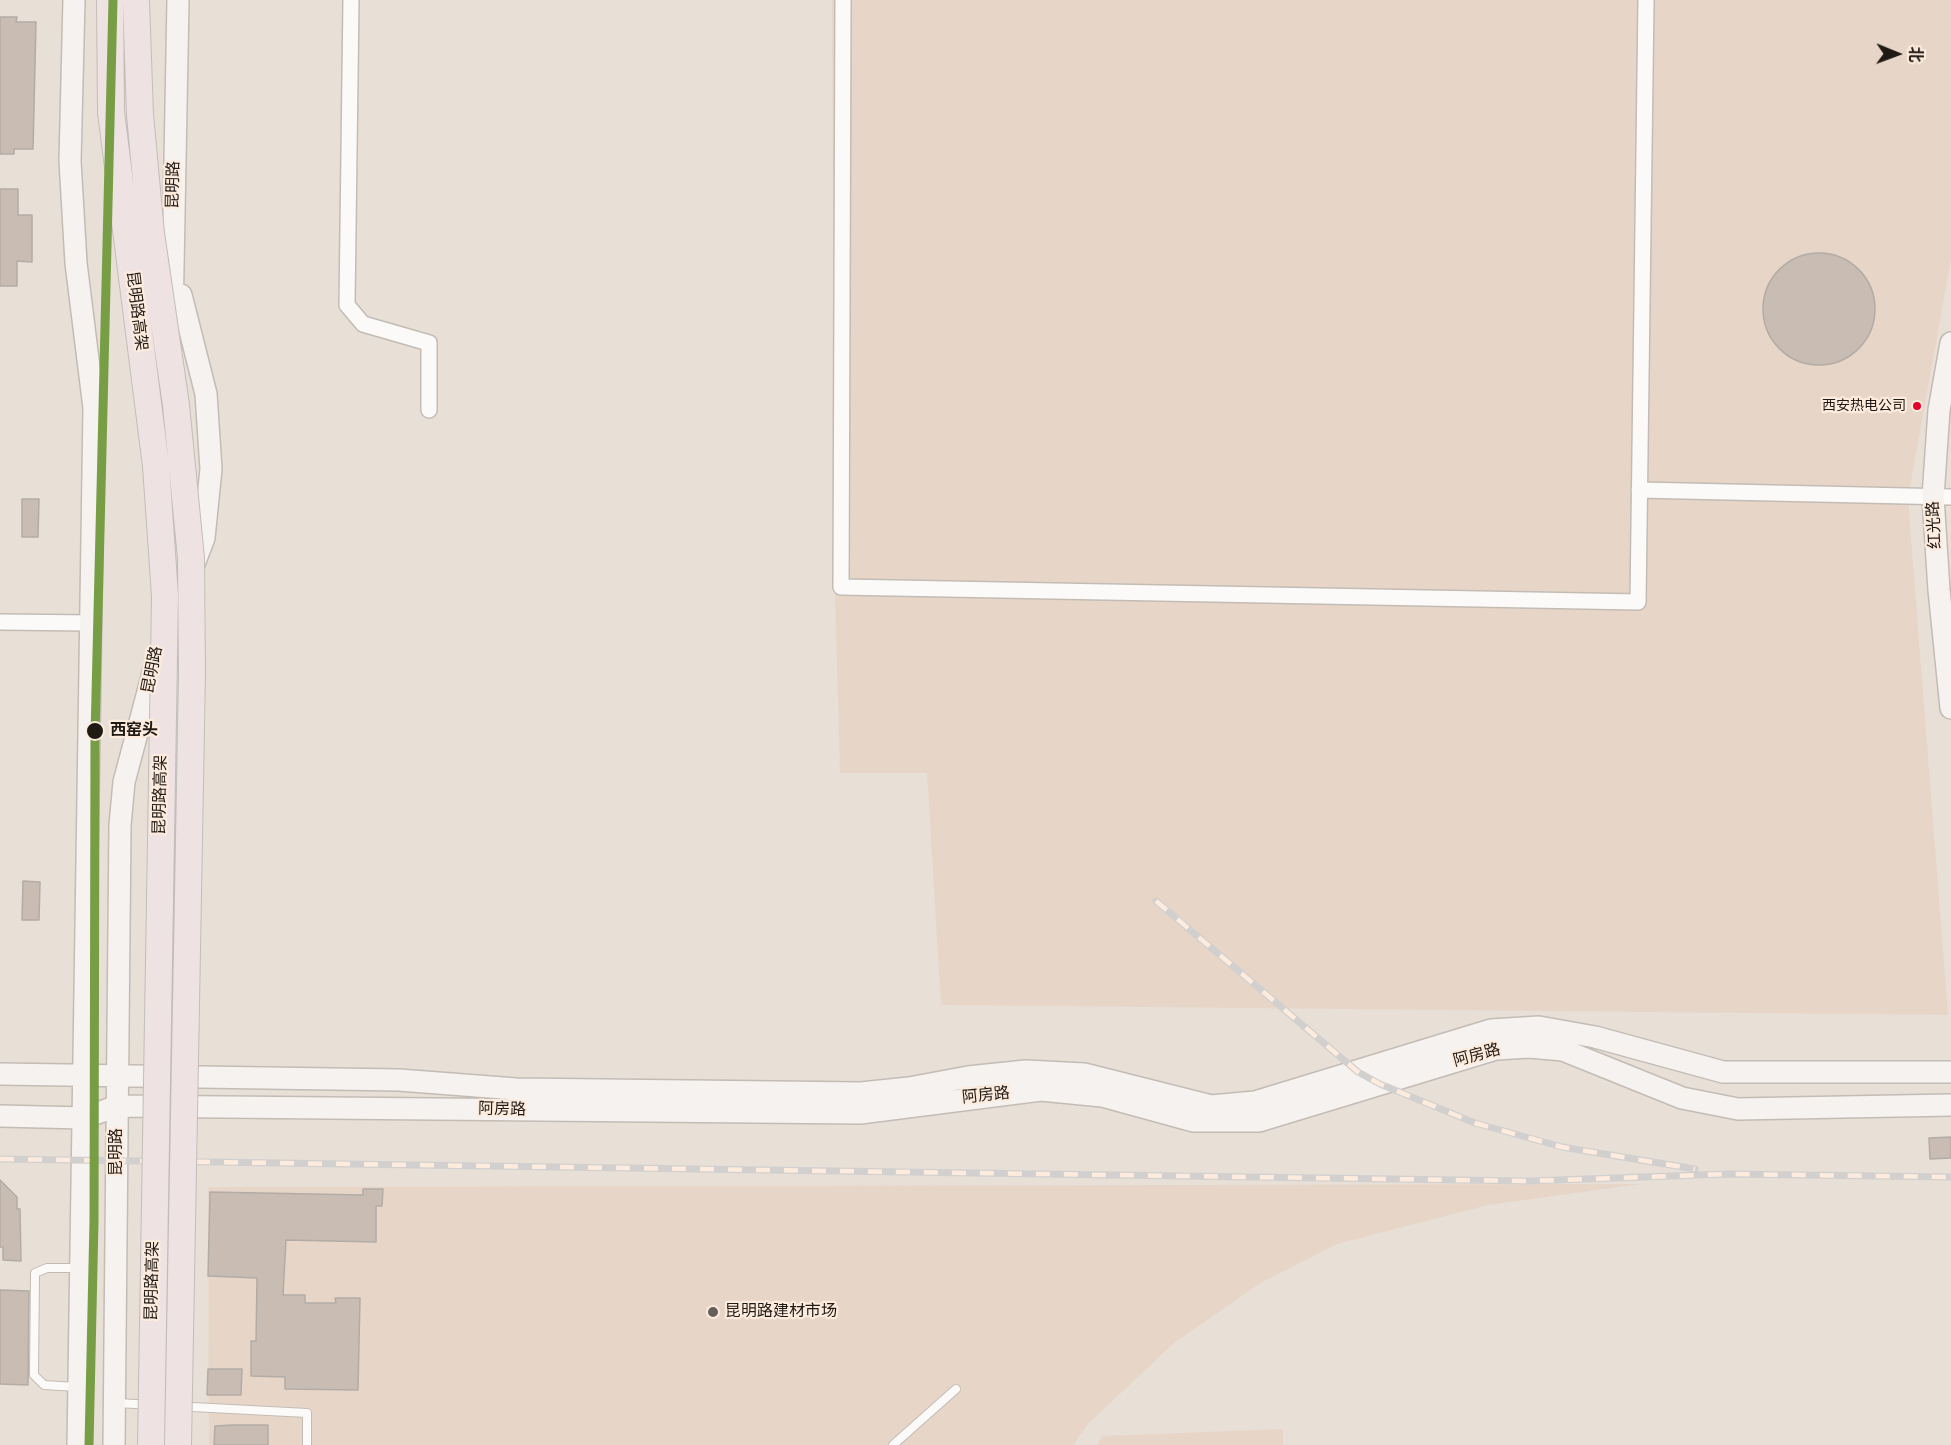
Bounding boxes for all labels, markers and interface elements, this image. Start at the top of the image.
north arrow [1867,24,1927,84]
text: 北 [1904,46,1927,63]
street label: 昆明路 [164,161,184,209]
street label: 昆明路高架 [122,270,150,352]
place label: 西安热电公司 [1822,398,1906,414]
marker: 西安热电公司 [1911,400,1923,412]
street label: 红光路 [1924,501,1946,549]
street label: 昆明路 [139,645,167,695]
marker: 西窑头 [85,721,105,741]
place label: 西窑头 [110,721,158,741]
street label: 昆明路高架 [151,755,171,835]
street label: 阿房路 [1451,1041,1503,1071]
street label: 阿房路 [961,1084,1011,1108]
street label: 阿房路 [478,1100,526,1120]
street label: 昆明路 [107,1128,127,1176]
street label: 昆明路高架 [143,1241,163,1321]
place label: 昆明路建材市场 [725,1302,837,1322]
marker: 昆明路建材市场 [706,1305,720,1319]

